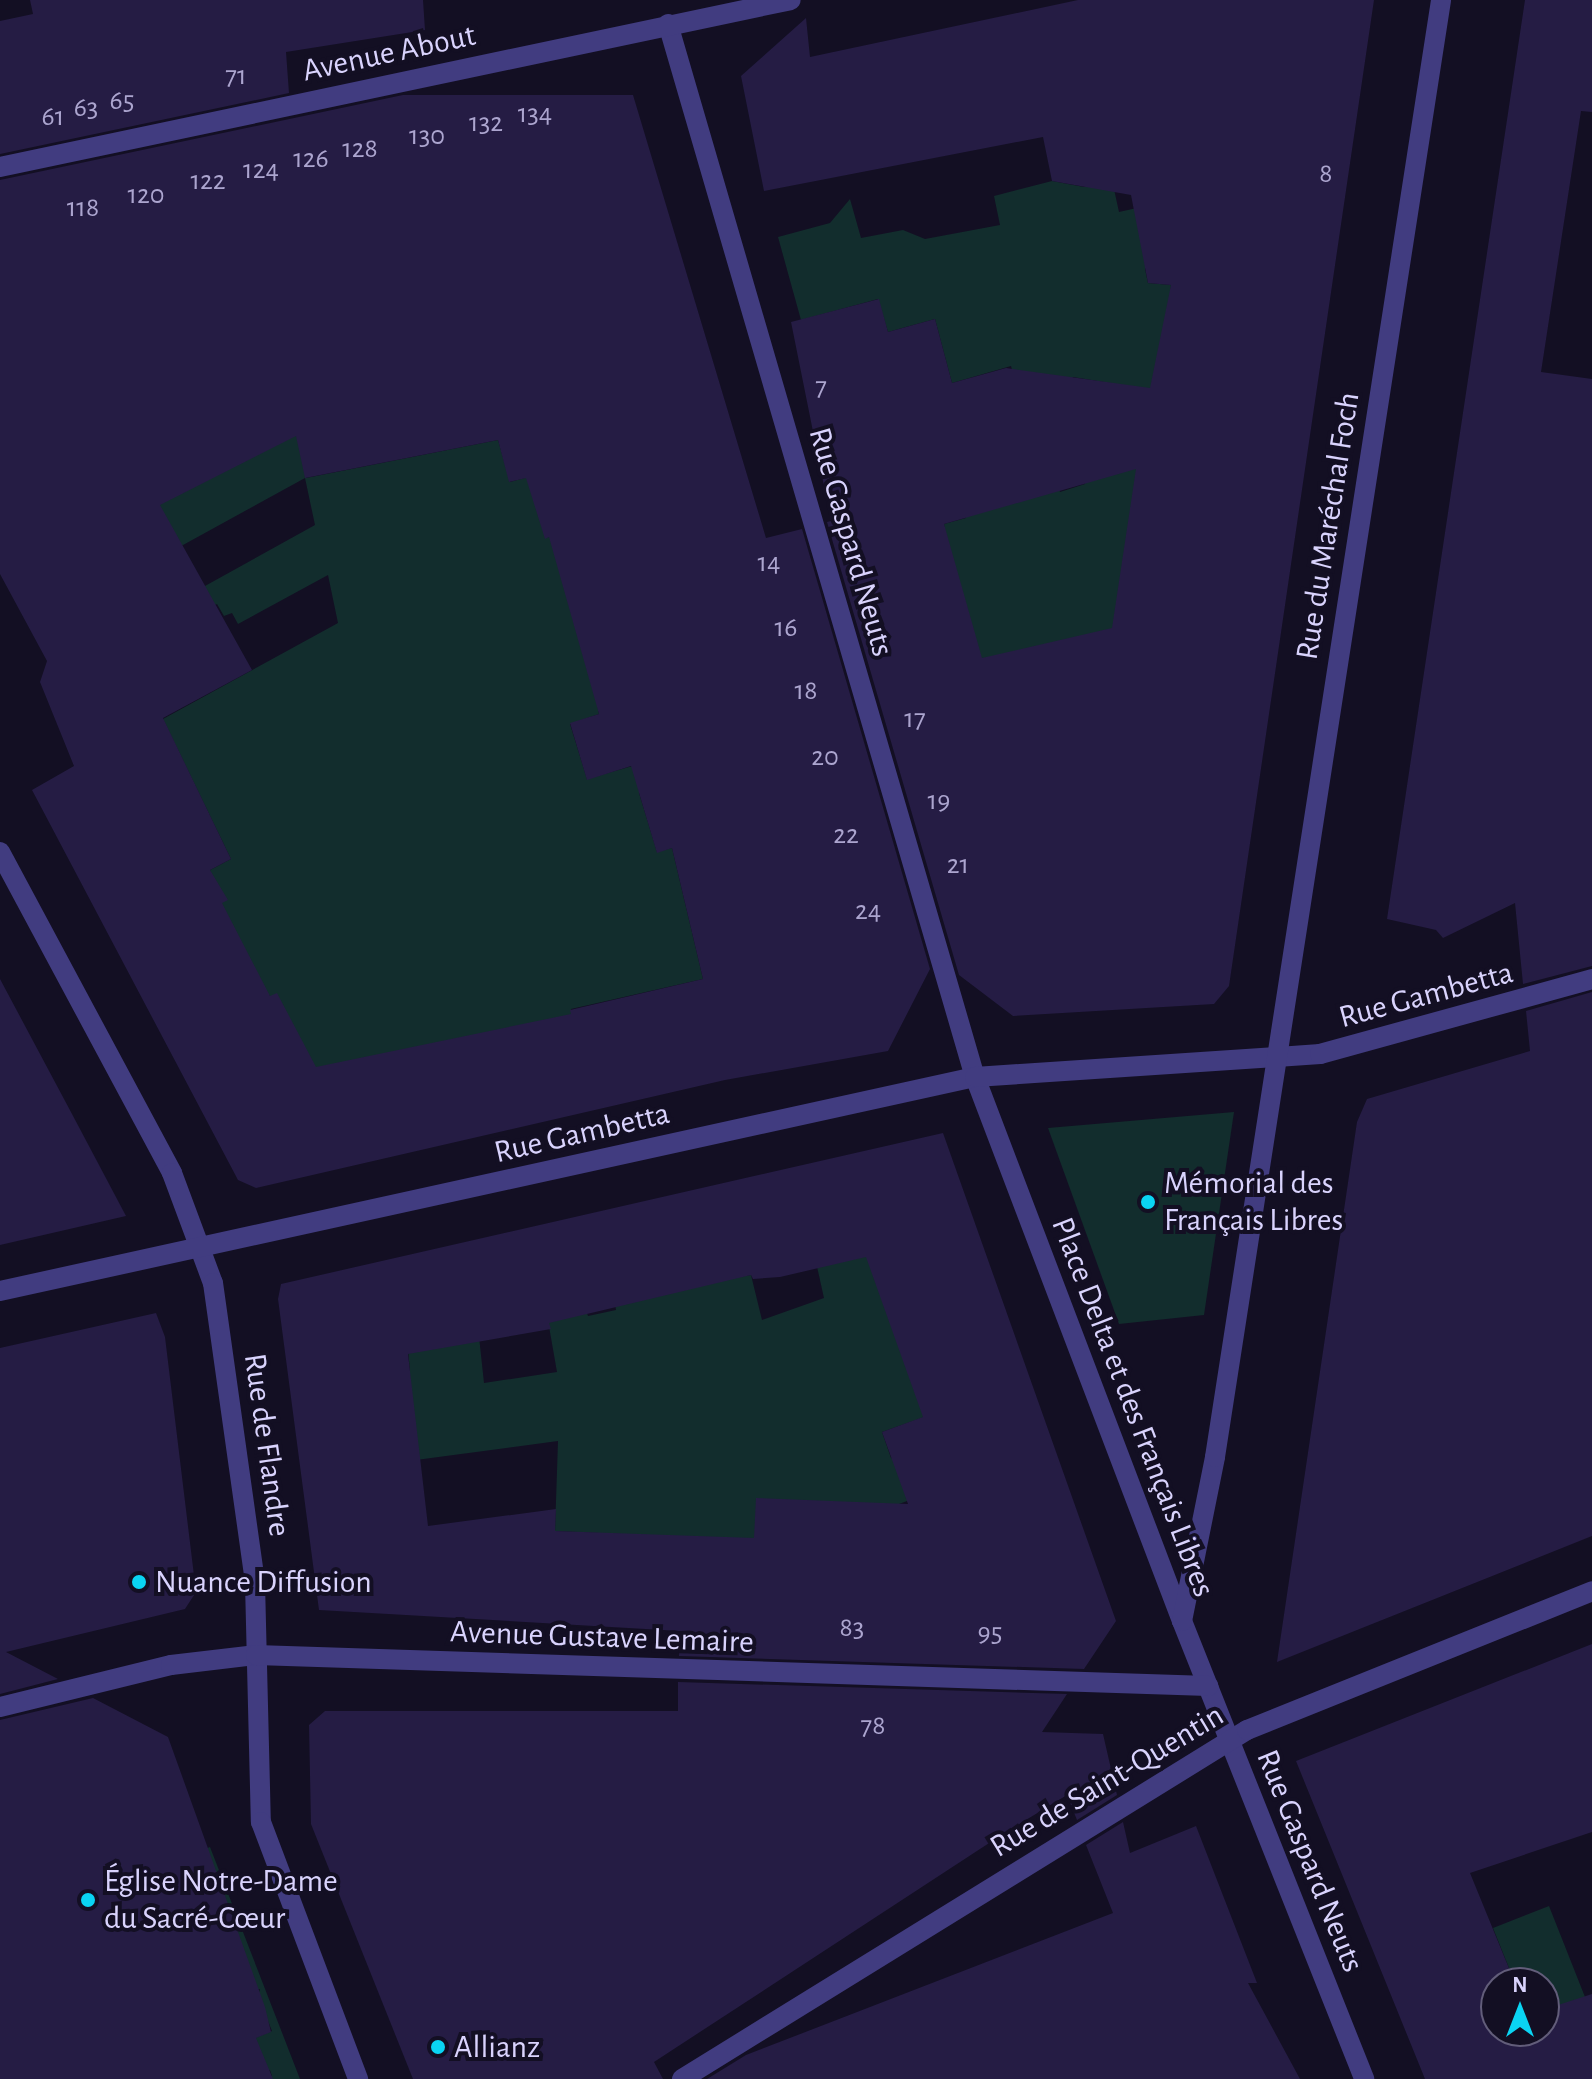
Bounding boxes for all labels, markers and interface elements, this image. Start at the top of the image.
street label: Avenue About [299,16,479,90]
house number: 71 [225,59,247,93]
house number: 65 [110,84,134,118]
house number: 63 [74,91,98,125]
house number: 134 [518,97,552,131]
house number: 61 [42,100,64,134]
house number: 132 [469,106,503,140]
house number: 130 [409,119,445,153]
house number: 128 [342,132,378,166]
house number: 126 [293,142,329,176]
house number: 124 [243,153,279,187]
house number: 8 [1319,157,1333,191]
house number: 122 [190,164,226,198]
house number: 120 [127,178,165,212]
house number: 118 [67,191,99,225]
house number: 7 [815,370,827,404]
street label: Rue du Maréchal Foch [1288,389,1368,663]
street label: Rue Gaspard Neuts [800,423,902,661]
house number: 14 [757,546,781,580]
house number: 16 [775,611,797,645]
house number: 18 [795,674,817,708]
house number: 17 [904,702,926,736]
house number: 20 [811,740,839,774]
house number: 19 [928,784,950,818]
house number: 22 [833,818,859,852]
house number: 21 [947,848,969,882]
house number: 24 [855,894,881,928]
street label: Rue Gambetta [1335,953,1517,1037]
street label: Rue Gambetta [491,1094,673,1172]
place label: Mémorial des Français Libres [1164,1165,1343,1240]
marker: Mémorial des Français Libres [1139,1193,1157,1211]
street label: Place Delta et des Français Libres [1043,1212,1223,1602]
street label: Rue de Flandre [235,1351,299,1539]
place label: Nuance Diffusion [155,1563,372,1601]
marker: Nuance Diffusion [130,1573,148,1591]
house number: 83 [840,1611,864,1645]
street label: Avenue Gustave Lemaire [450,1613,754,1661]
house number: 95 [978,1616,1002,1650]
street label: Rue de Saint-Quentin [983,1696,1231,1866]
house number: 78 [861,1709,885,1743]
street label: Rue Gaspard Neuts [1248,1744,1372,1978]
place label: Église Notre-Dame du Sacré-Cœur [104,1863,338,1938]
marker: Église Notre-Dame du Sacré-Cœur [79,1891,97,1909]
north arrow [1480,1967,1560,2047]
text: N [1512,1974,1528,1996]
place label: Allianz [454,2028,540,2066]
marker: Allianz [429,2038,447,2056]

